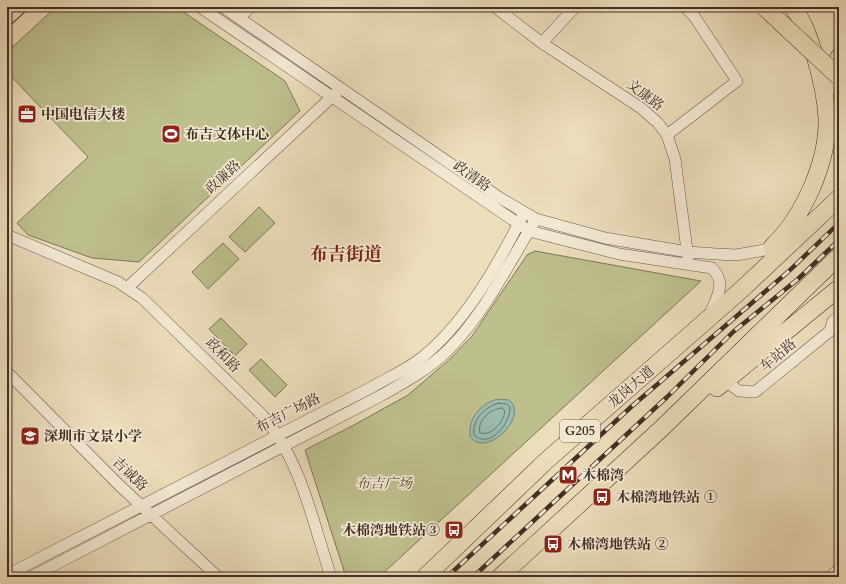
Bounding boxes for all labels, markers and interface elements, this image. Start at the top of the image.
street label: 文康路 [623,75,667,115]
office icon: 中国电信大楼 [16,103,38,125]
place label: 中国电信大楼 [41,105,125,124]
sports icon: 布吉文体中心 [160,123,182,145]
place label: 布吉文体中心 [185,125,269,144]
street label: 政廉路 [201,156,245,198]
street label: 政清路 [449,156,495,196]
district label: 布吉街道 [310,242,382,267]
street label: 政和路 [201,333,245,377]
street label: 车站路 [756,334,800,376]
street label: 龙岗大道 [604,361,658,413]
street label: 布吉广场路 [253,389,323,437]
road number: G205 [560,420,600,442]
school or university icon: 深圳市文景小学 [19,425,41,447]
place label: 深圳市文景小学 [44,427,142,446]
street label: 吉诚路 [108,453,152,495]
metro station icon: 木棉湾 [557,464,579,486]
place label: 木棉湾 [582,466,624,485]
park label: 布吉广场 [356,474,413,493]
bus stop icon: 木棉湾地铁站 ① [591,486,613,508]
place label: 木棉湾地铁站 ① [616,488,718,507]
bus stop icon: 木棉湾地铁站③ [443,519,465,541]
place label: 木棉湾地铁站③ [342,521,440,540]
bus stop icon: 木棉湾地铁站 ② [542,533,564,555]
place label: 木棉湾地铁站 ② [567,535,669,554]

